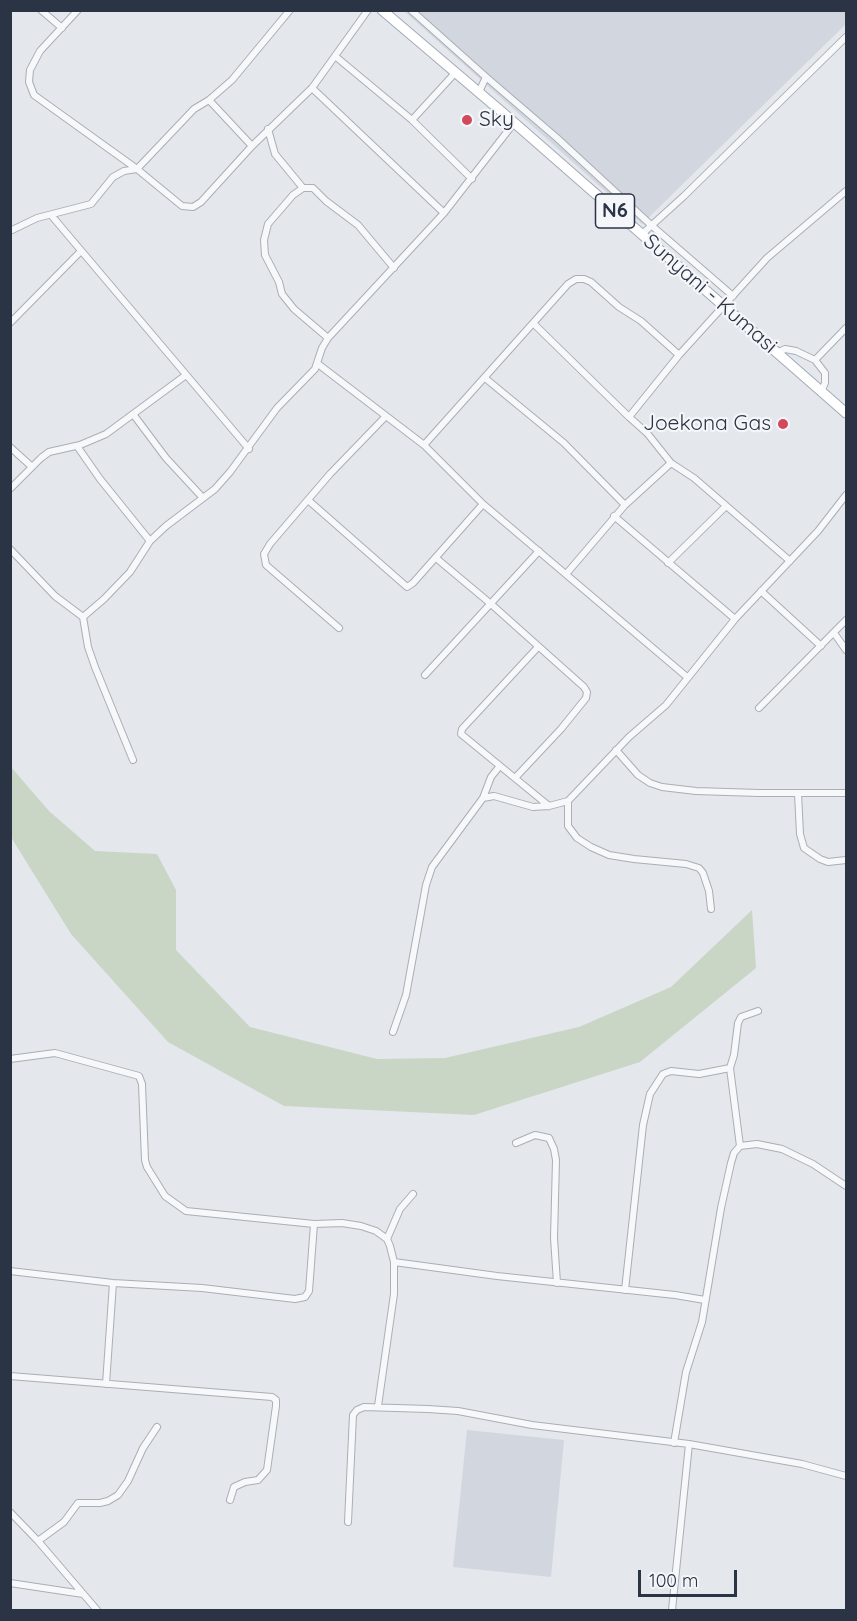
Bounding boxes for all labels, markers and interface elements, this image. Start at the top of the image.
place label: Sky [479,107,514,133]
marker: Sky [460,113,474,127]
road number: N6 [596,194,634,228]
street label: Sunyani - Kumasi [638,229,782,359]
place label: Joekona Gas [643,411,771,437]
marker: Joekona Gas [776,417,790,431]
scale bar [641,1558,740,1596]
text: 100 m [649,1569,698,1592]

